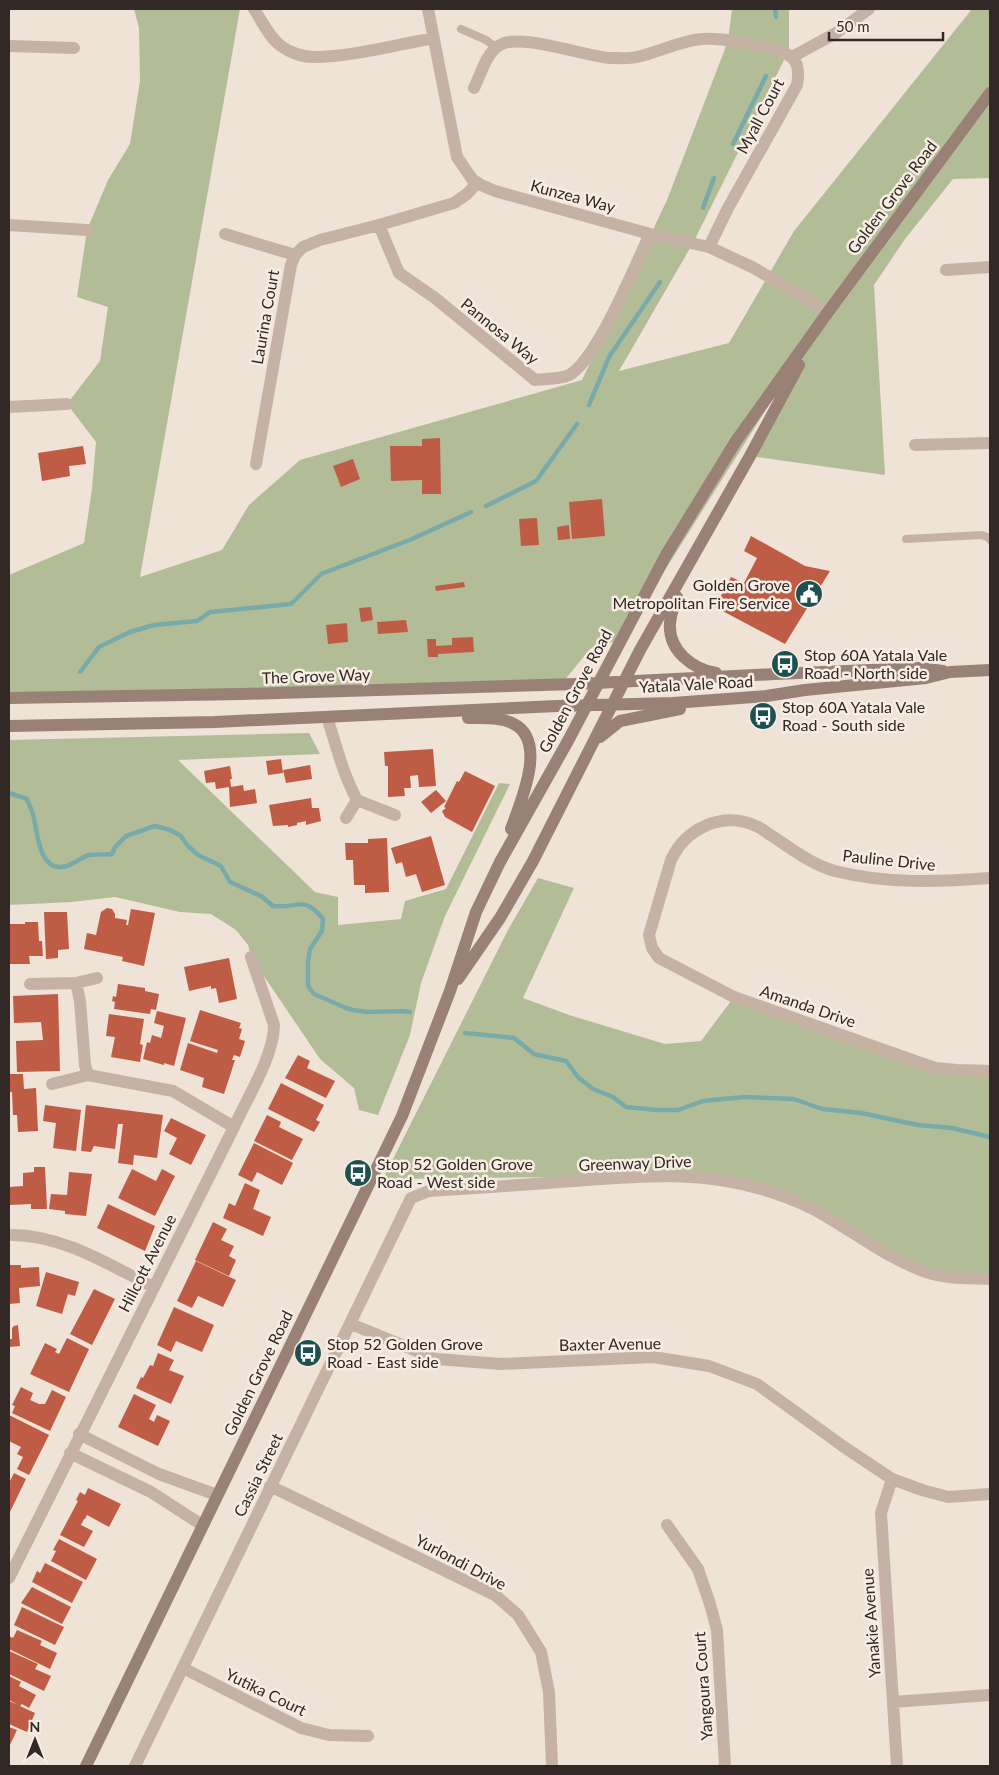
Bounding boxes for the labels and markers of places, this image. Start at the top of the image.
place label: Golden Grove Metropolitan Fire Service [612,575,790,612]
public building icon: Golden Grove Metropolitan Fire Service [794,579,824,609]
place label: Stop 60A Yatala Vale Road - North side [804,645,947,682]
bus stop icon: Stop 60A Yatala Vale Road - North side [770,649,800,679]
place label: Stop 60A Yatala Vale Road - South side [782,697,925,734]
bus stop icon: Stop 60A Yatala Vale Road - South side [748,701,778,731]
place label: Stop 52 Golden Grove Road - West side [377,1154,533,1191]
bus stop icon: Stop 52 Golden Grove Road - West side [343,1158,373,1188]
place label: Stop 52 Golden Grove Road - East side [327,1334,483,1371]
bus stop icon: Stop 52 Golden Grove Road - East side [293,1338,323,1368]

